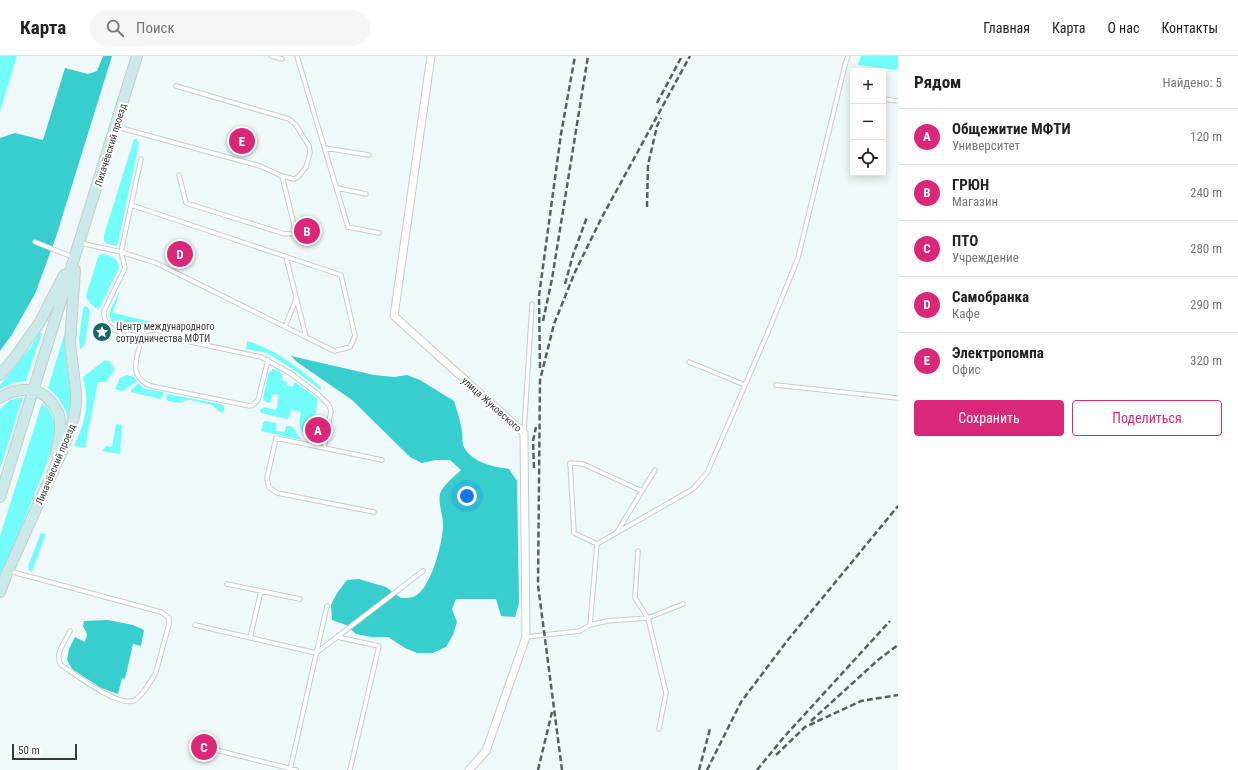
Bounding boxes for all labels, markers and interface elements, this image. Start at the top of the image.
search box [90,10,370,46]
text: Карта [20,16,66,39]
icon: search [104,17,126,39]
text: Поиск [136,19,175,37]
text: Главная [983,20,1030,36]
text: Карта [1052,20,1085,36]
text: О нас [1107,20,1139,36]
text: Контакты [1161,20,1218,36]
map controls [850,68,886,176]
button: + [850,68,886,104]
text: Рядом [914,72,961,92]
text: Найдено: 5 [1162,75,1222,90]
street label: Лихачёвский проезд [93,102,129,188]
button: − [850,104,886,140]
text: Общежитие МФТИ [952,120,1071,138]
pin: E [229,126,255,156]
text: A [923,129,931,144]
text: 120 m [1190,129,1222,144]
text: Университет [952,138,1020,153]
button: locate [850,140,886,176]
text: ГРЮН [952,176,989,194]
text: B [923,185,931,200]
text: 240 m [1190,185,1222,200]
text: Магазин [952,194,998,209]
pin: B [294,216,320,246]
text: ПТО [952,232,978,250]
pin: D [167,239,193,269]
text: C [923,241,931,256]
text: 280 m [1190,241,1222,256]
text: Учреждение [952,250,1019,265]
text: Самобранка [952,288,1029,306]
text: D [923,297,931,312]
text: 290 m [1190,297,1222,312]
text: Кафе [952,306,980,321]
place icon: Центр международного сотрудничества МФТИ [91,321,113,343]
place label: Центр международного сотрудничества МФТИ [116,321,215,344]
text: Электропомпа [952,344,1044,362]
text: E [924,353,930,368]
text: 320 m [1190,353,1222,368]
text: Офис [952,362,981,377]
street label: улица Жуковского [460,375,524,434]
button: Сохранить [914,400,1064,436]
button: Поделиться [1072,400,1222,436]
pin: A [305,415,331,445]
street label: Лихачёвский проезд [34,422,78,506]
your location [457,486,477,506]
pin: C [191,732,217,762]
scale bar [12,742,77,761]
text: 50 m [18,744,40,757]

